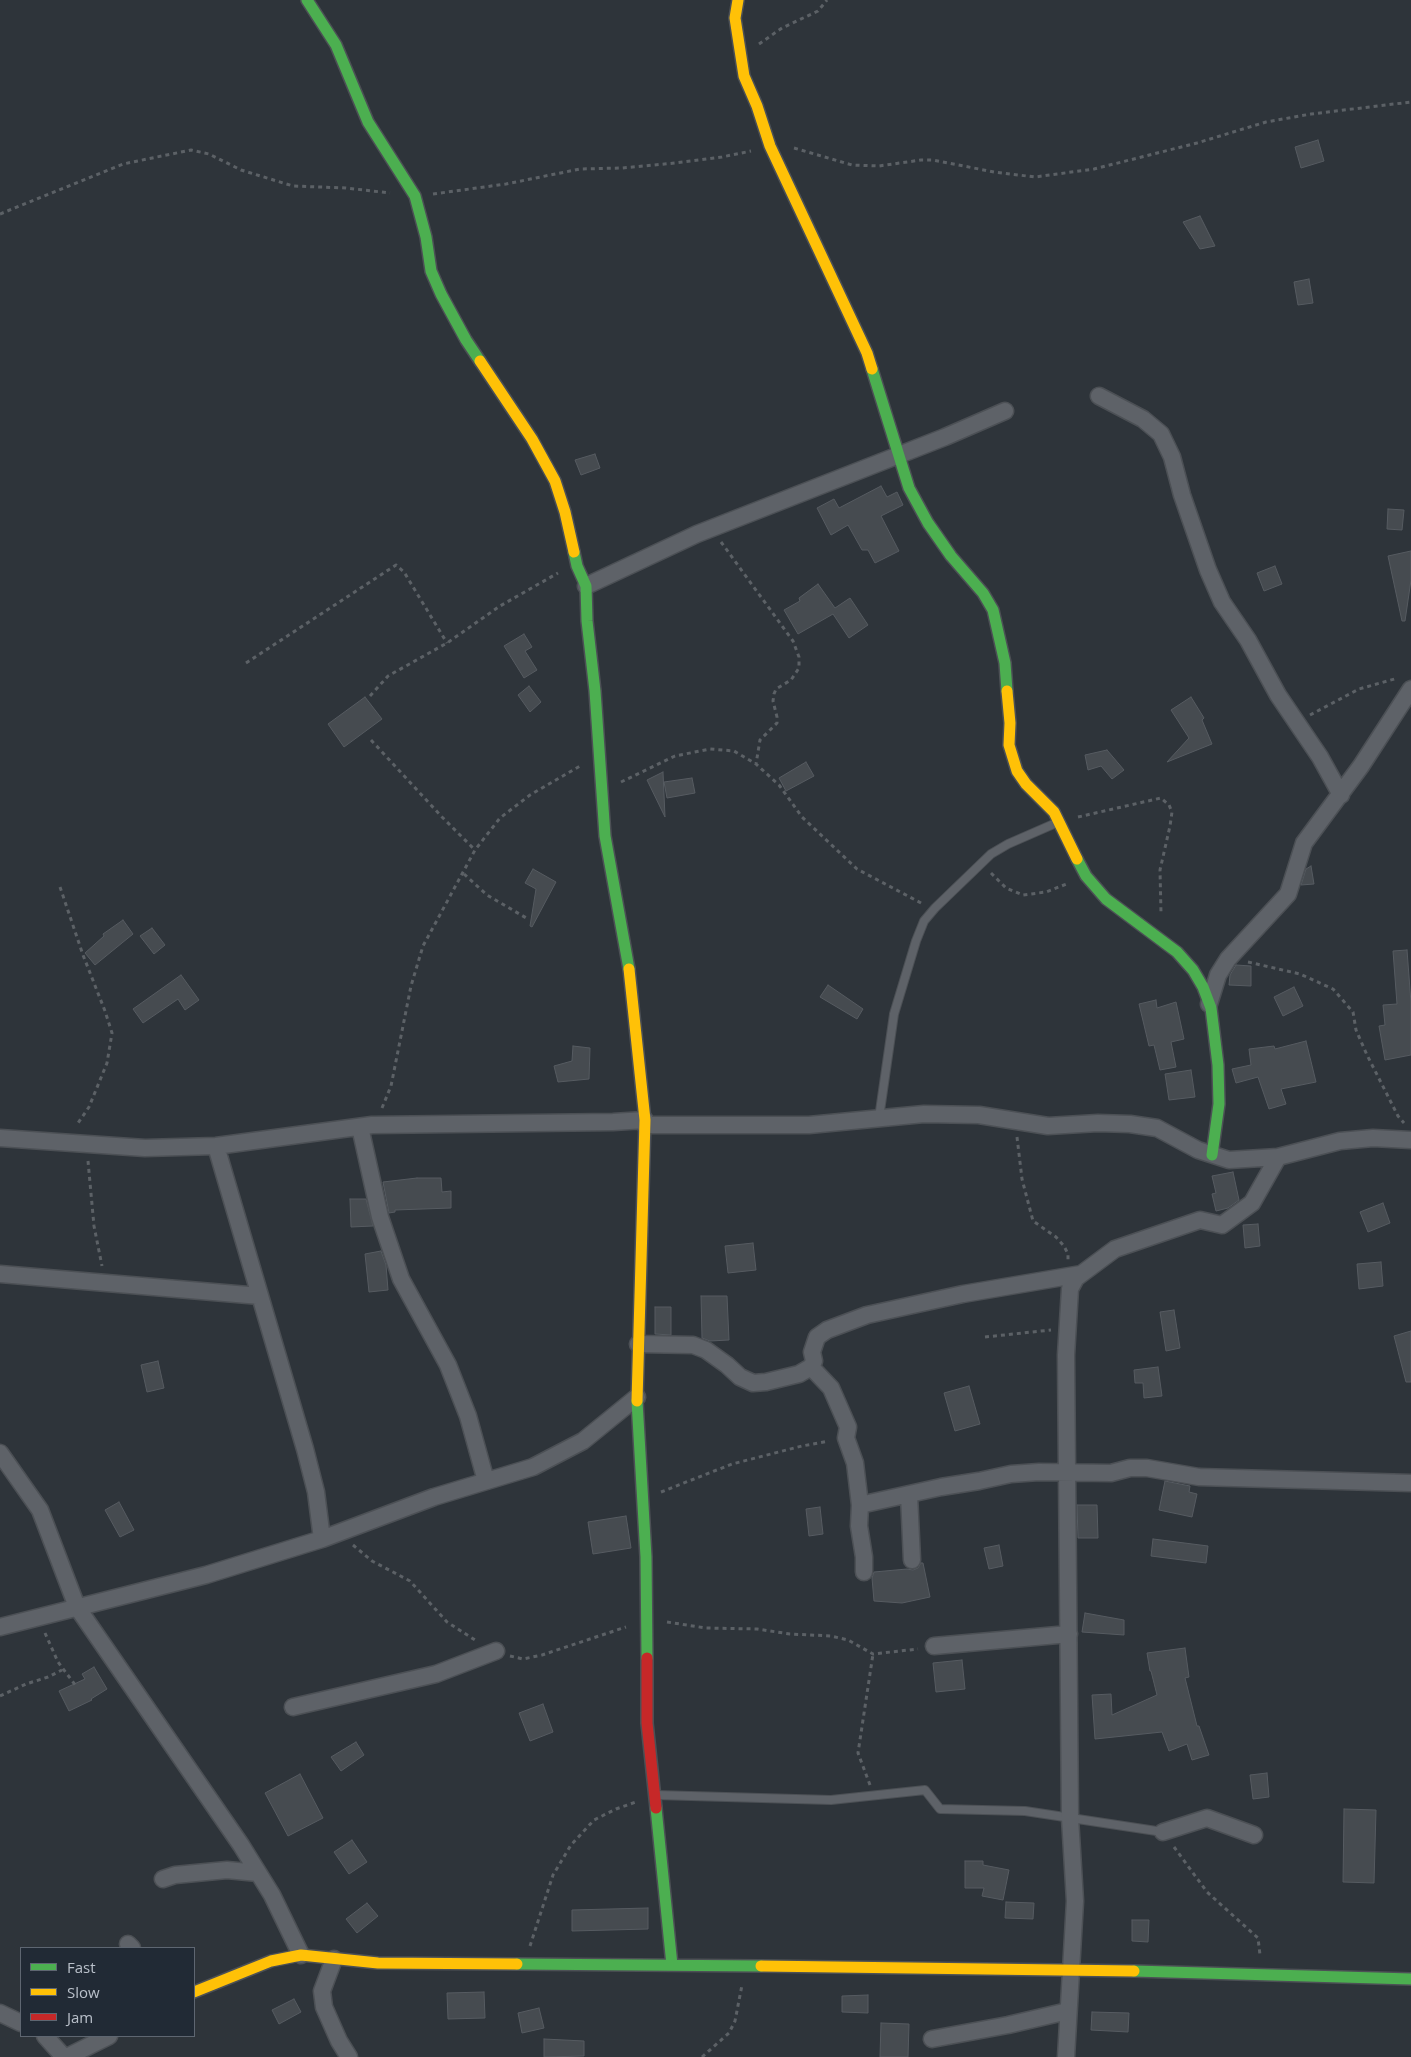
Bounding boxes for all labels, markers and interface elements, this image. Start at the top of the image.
legend [20,1947,195,2037]
text: Fast [67,1957,96,1977]
text: Slow [67,1982,100,2002]
text: Jam [67,2007,93,2027]

